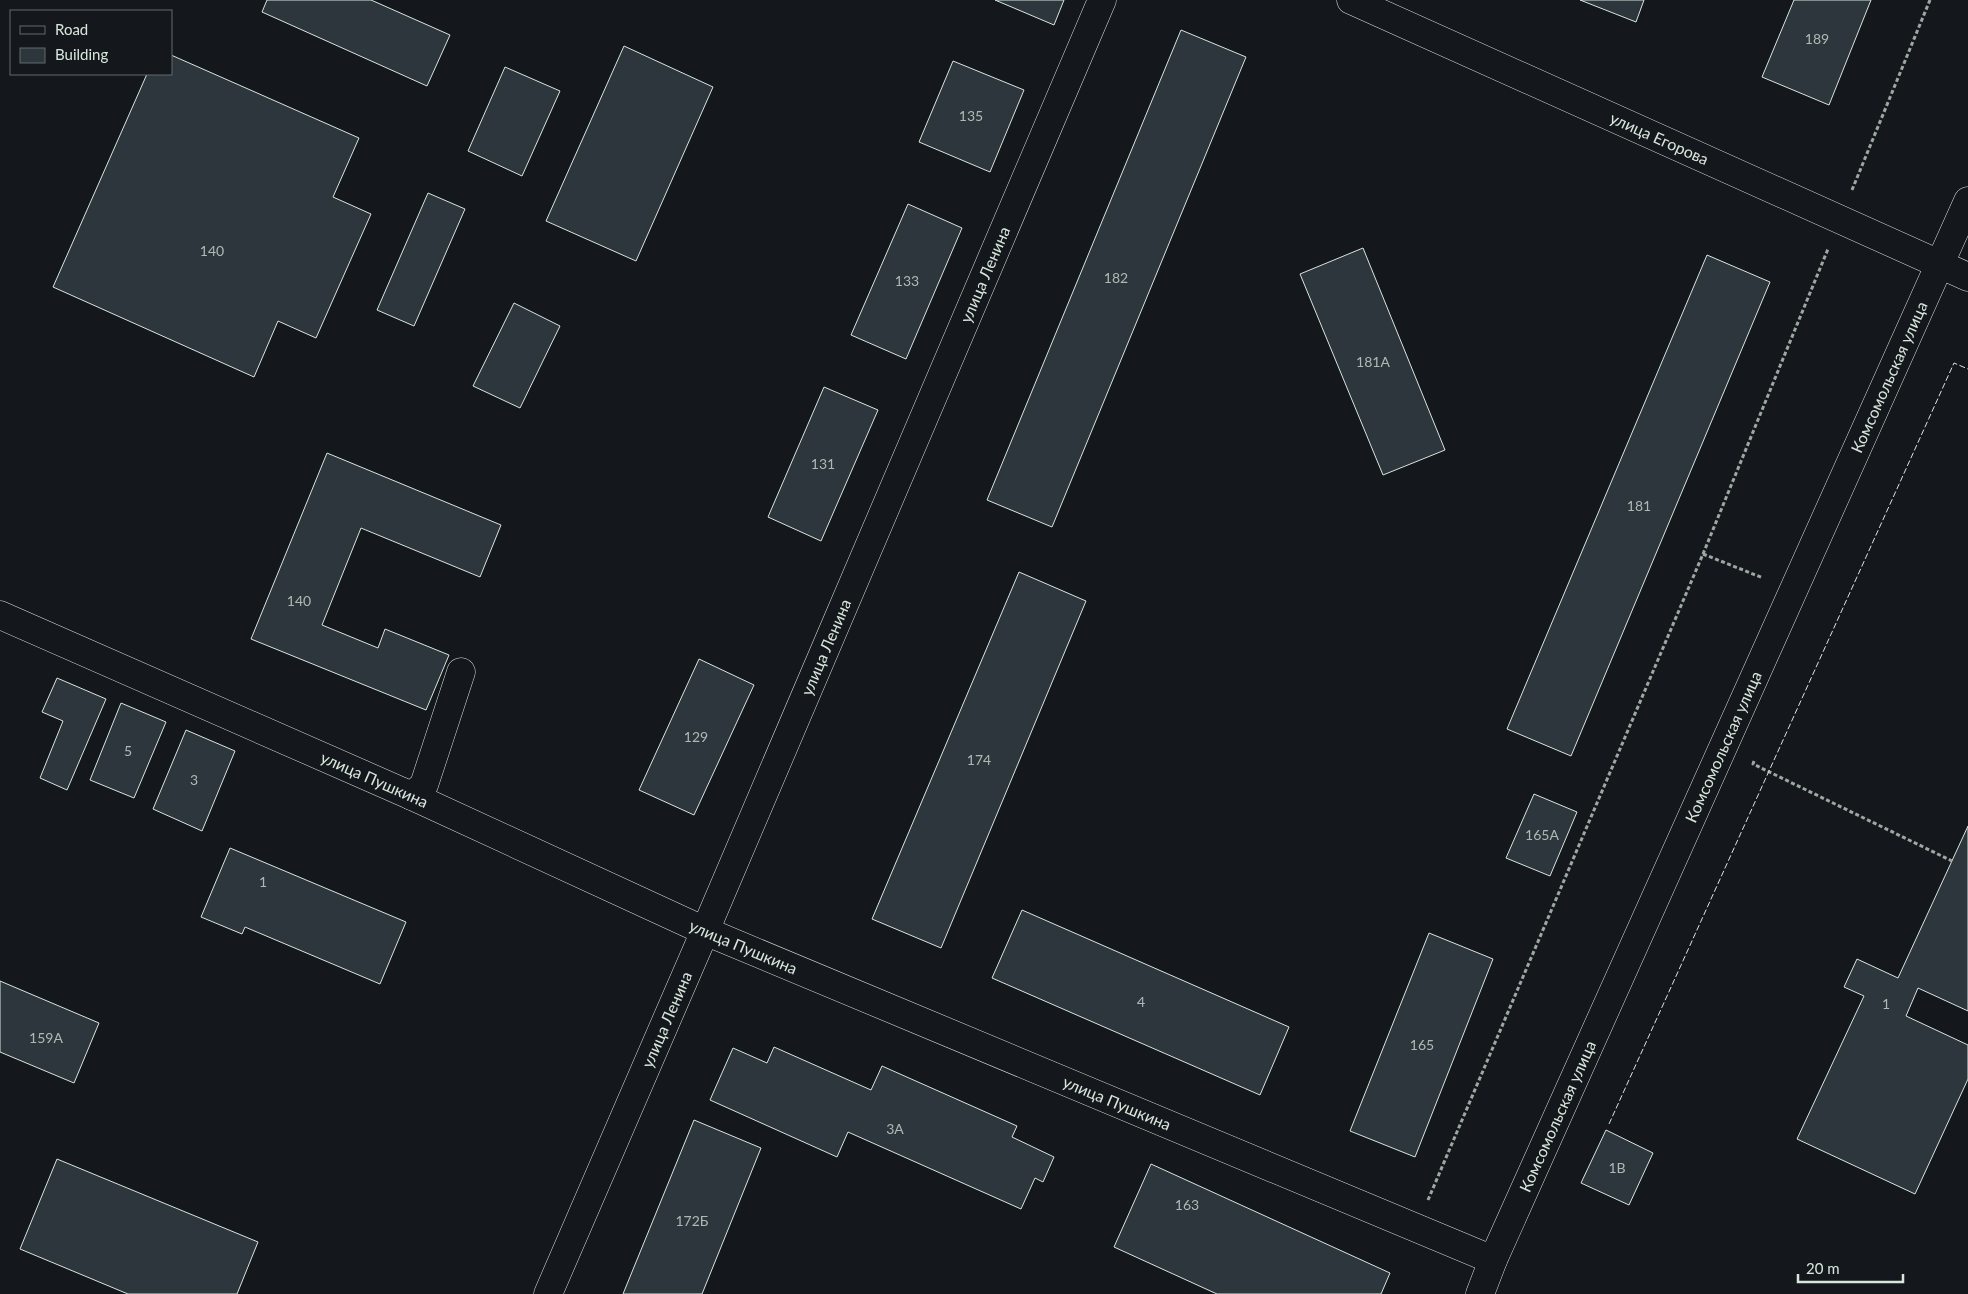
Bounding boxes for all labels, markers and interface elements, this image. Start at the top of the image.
legend [10,10,172,75]
text: Road [55,20,88,38]
house number: 189 [1805,30,1829,47]
text: Building [55,45,108,63]
house number: 135 [959,107,983,124]
street label: улица Егорова [1607,108,1712,168]
street label: улица Ленина [955,223,1013,326]
house number: 140 [200,242,224,259]
house number: 182 [1104,269,1128,286]
house number: 133 [895,272,919,289]
street label: Комсомольская улица [1846,298,1931,456]
house number: 181А [1356,353,1390,370]
house number: 131 [811,455,835,472]
house number: 181 [1627,497,1651,514]
house number: 140 [287,592,311,609]
street label: улица Ленина [797,596,854,698]
street label: Комсомольская улица [1681,668,1765,825]
house number: 129 [684,728,708,745]
house number: 5 [124,742,132,759]
street label: улица Пушкина [318,747,431,811]
house number: 174 [967,751,991,768]
house number: 3 [190,771,198,788]
house number: 165А [1525,826,1559,843]
house number: 1 [259,873,267,890]
street label: улица Пушкина [686,915,800,977]
street label: улица Ленина [637,968,695,1070]
house number: 4 [1137,993,1145,1010]
house number: 1 [1882,995,1890,1012]
house number: 159А [29,1029,63,1046]
house number: 165 [1410,1036,1434,1053]
street label: Комсомольская улица [1515,1037,1599,1195]
street label: улица Пушкина [1060,1072,1174,1134]
house number: 3А [886,1120,904,1137]
house number: 1В [1608,1159,1626,1176]
house number: 163 [1175,1196,1199,1213]
house number: 172Б [675,1212,709,1229]
scale bar [1798,1252,1903,1284]
text: 20 m [1806,1259,1840,1277]

